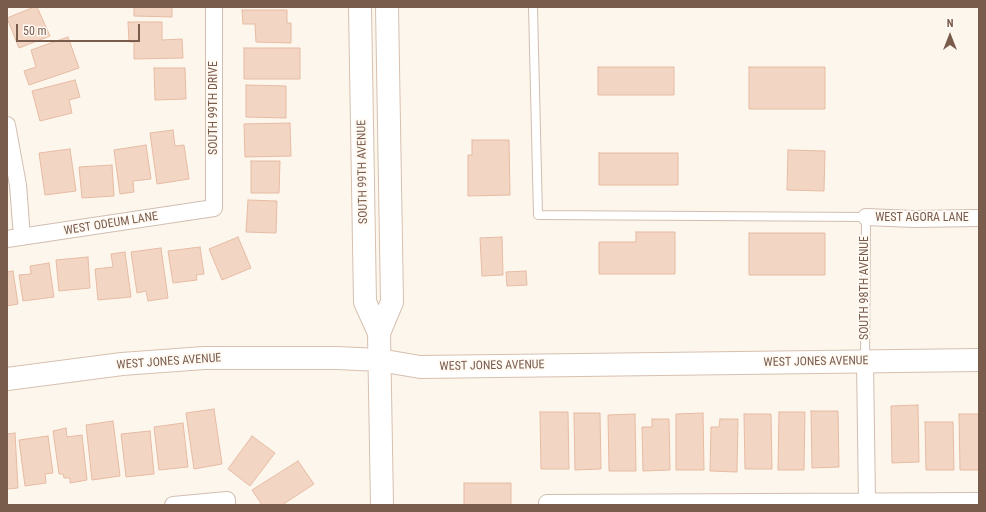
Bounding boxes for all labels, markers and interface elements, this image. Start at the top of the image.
scale bar [18,16,142,42]
north arrow [930,16,970,56]
text: N [947,17,953,30]
text: 50 m [23,24,47,38]
street label: SOUTH 99TH DRIVE [207,61,221,155]
street label: SOUTH 99TH AVENUE [355,120,371,224]
street label: WEST ODEUM LANE [63,209,159,239]
street label: WEST AGORA LANE [875,211,969,225]
street label: SOUTH 98TH AVENUE [858,236,872,340]
street label: WEST JONES AVENUE [116,351,222,373]
street label: WEST JONES AVENUE [763,354,869,370]
street label: WEST JONES AVENUE [439,358,545,374]

